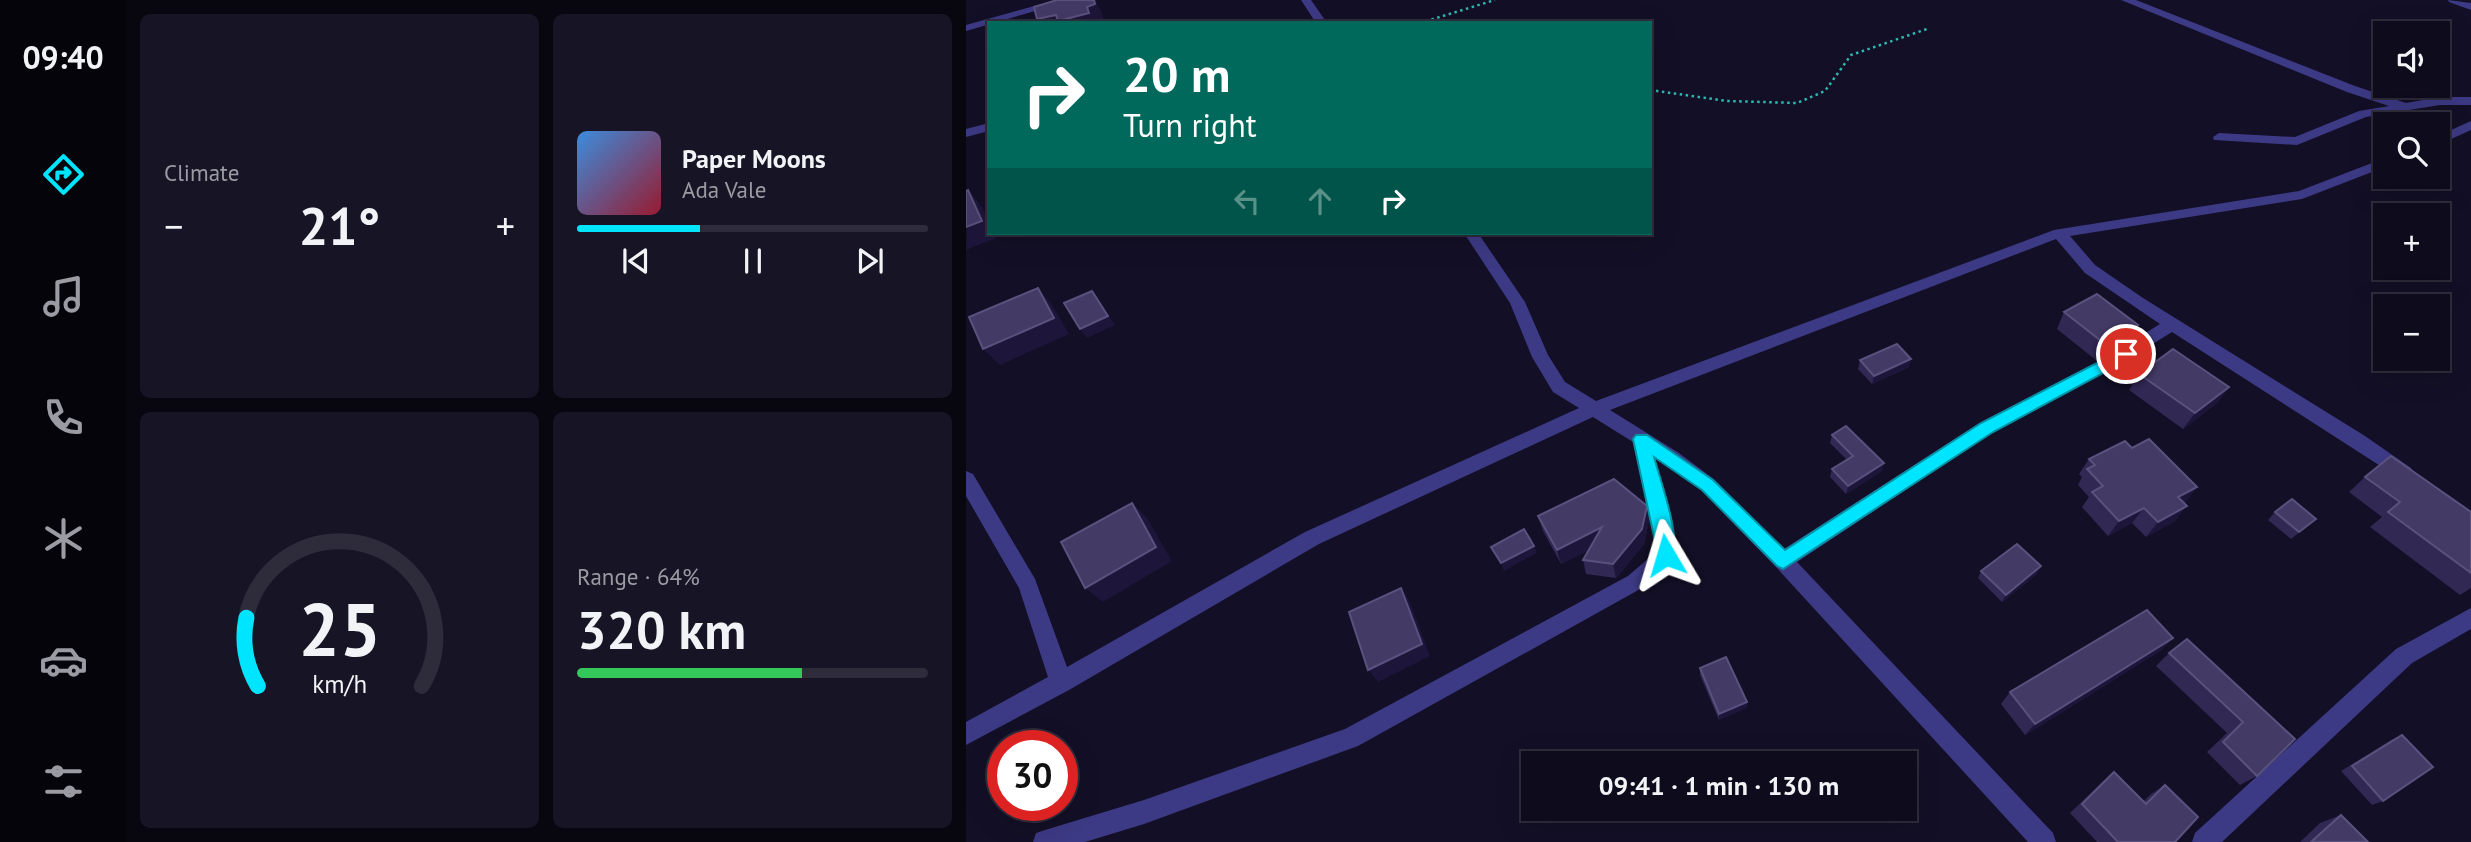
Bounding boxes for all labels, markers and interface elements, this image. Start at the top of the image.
map controls [2373,21,2450,371]
button: sound [2373,21,2450,98]
text: 09:40 [22,36,104,78]
text: 20 m [1123,42,1230,106]
icon: right [1008,49,1099,140]
text: Turn right [1123,104,1257,146]
button: search [2373,112,2450,189]
text: Paper Moons [682,142,826,175]
icon: directions [39,150,88,199]
text: Climate [164,158,239,187]
text: Ada Vale [682,175,766,204]
icon: left [1228,182,1266,220]
icon: ahead [1301,182,1339,220]
icon: right [1374,182,1412,220]
text: 21° [299,192,380,259]
text: − [164,201,183,250]
text: + [496,201,515,250]
button: + [2373,203,2450,280]
icon: previous [617,242,655,280]
icon: pause [734,242,772,280]
icon: next [851,242,889,280]
icon: music [39,272,88,321]
button: − [2373,294,2450,371]
pin [2096,324,2156,384]
icon: arrive [2107,335,2145,373]
icon: phone [39,393,88,442]
icon: climate [39,514,88,563]
position arrow [1629,518,1703,592]
text: Range · 64% [577,562,700,591]
text: 25 [298,582,381,676]
text: 320 km [577,596,746,663]
icon: car [39,636,88,685]
text: km/h [312,668,367,700]
speed limit sign: 30 [987,730,1078,821]
icon: filters [39,757,88,806]
text: 09:41 · 1 min · 130 m [1599,769,1839,802]

